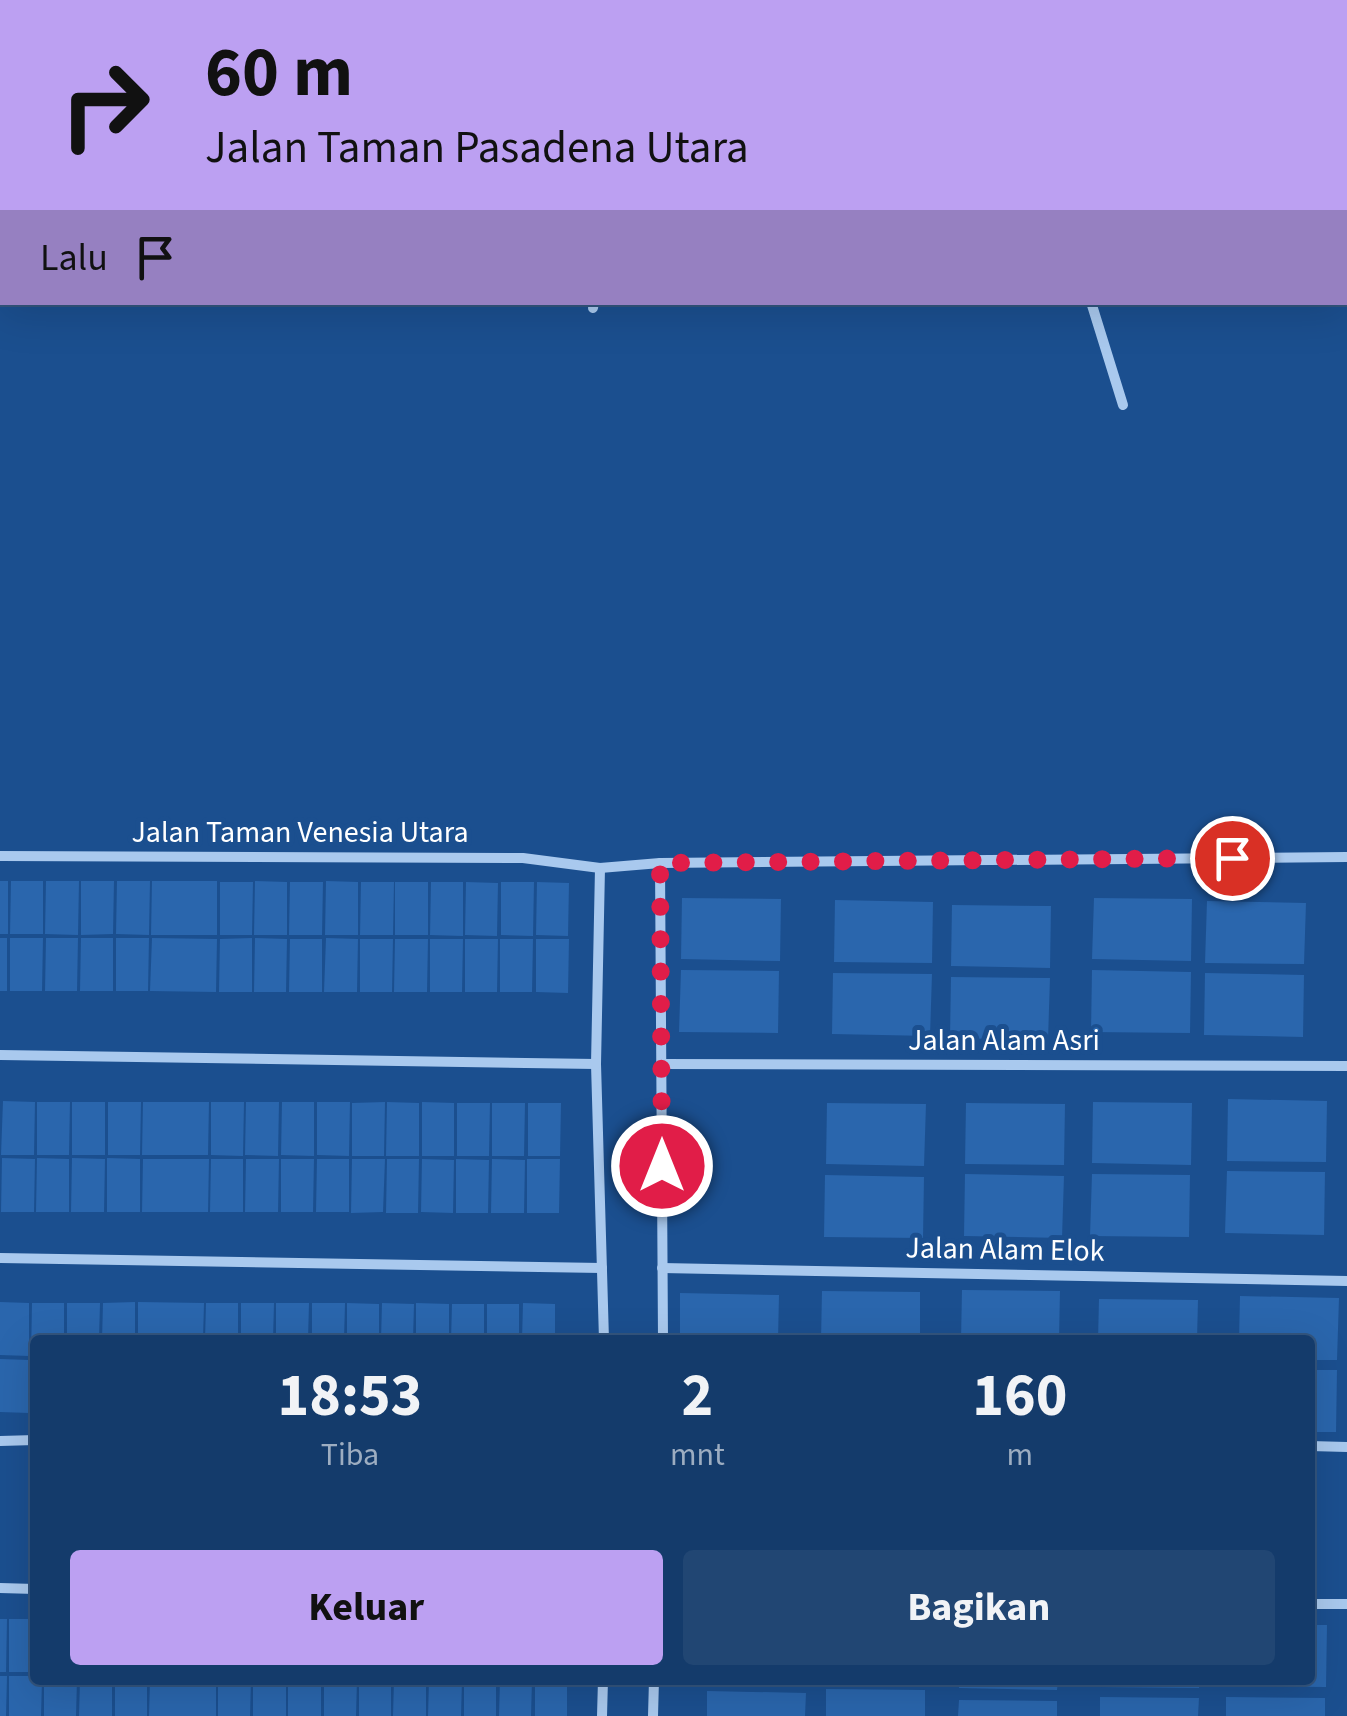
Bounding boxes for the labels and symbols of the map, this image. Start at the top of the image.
street label: Jalan Taman Venesia Utara [131,811,469,854]
pin [1190,816,1275,901]
street label: Jalan Alam Asri [908,1019,1100,1062]
position arrow [610,1114,714,1218]
street label: Jalan Alam Elok [905,1226,1105,1273]

